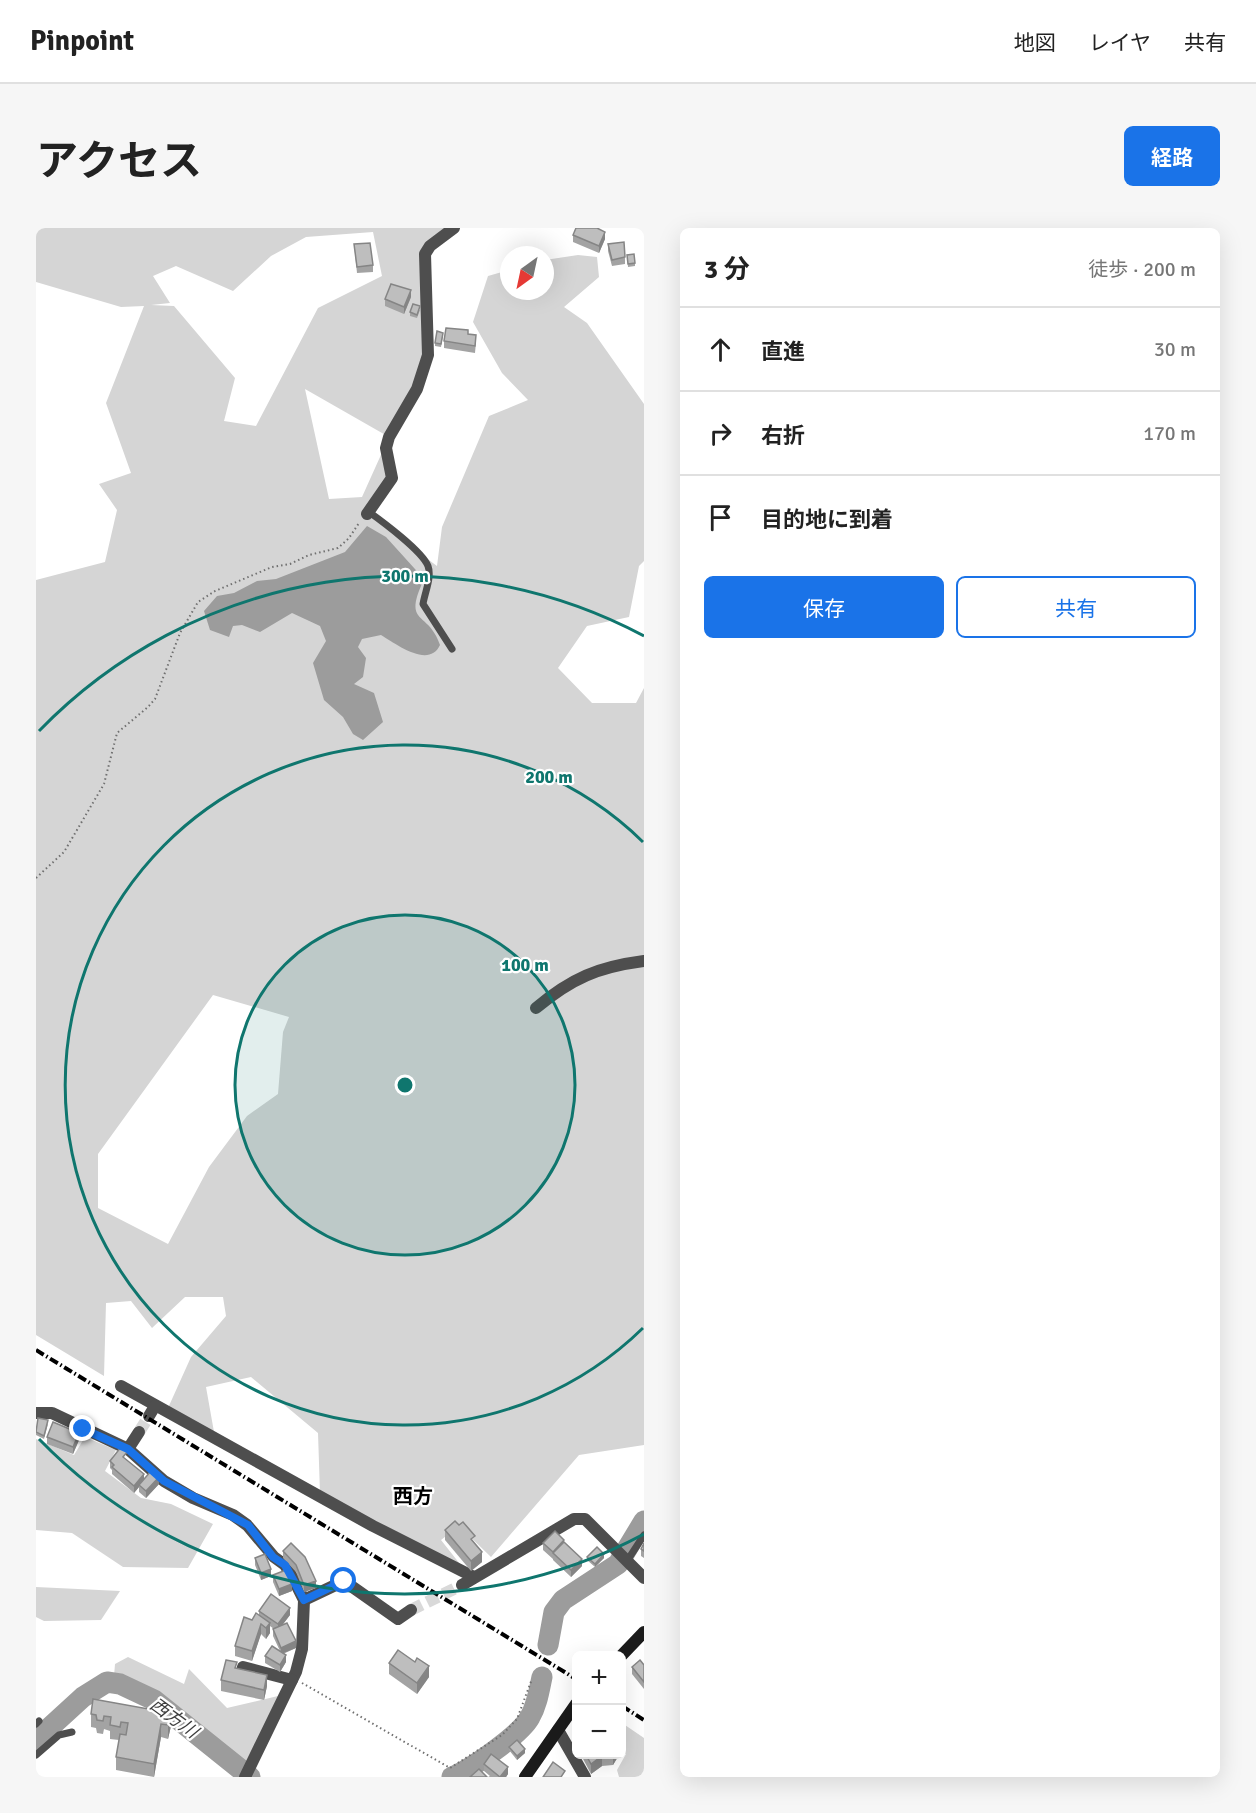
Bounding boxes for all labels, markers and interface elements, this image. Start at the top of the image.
text: Pinpoint [30,24,134,58]
text: 地図 [1014,30,1056,56]
text: レイヤ [1089,30,1151,56]
text: 共有 [1184,30,1226,56]
button: 経路 [1124,126,1220,186]
text: アクセス [36,136,202,187]
north arrow [500,246,554,300]
text: 3 分 [704,254,750,286]
text: 徒歩 · 200 m [1088,257,1196,282]
icon: ahead [704,333,737,366]
text: 30 m [1154,337,1196,362]
text: 直進 [761,338,805,365]
icon: right [704,417,737,450]
text: 170 m [1143,421,1196,446]
text: 右折 [761,422,805,449]
icon: arrive [704,501,737,534]
text: 目的地に到着 [761,506,893,533]
text: 300 m [381,565,429,587]
button: 保存 [704,576,944,638]
button: 共有 [956,576,1196,638]
text: 200 m [525,766,573,788]
text: 100 m [501,954,549,976]
centre of rings [395,1075,415,1095]
route end [69,1415,95,1441]
district label: 西方 [393,1484,433,1509]
route start [330,1567,356,1593]
map controls [572,1651,626,1759]
button: + [572,1651,626,1705]
water label: 西方川 [146,1693,204,1744]
button: − [572,1705,626,1759]

